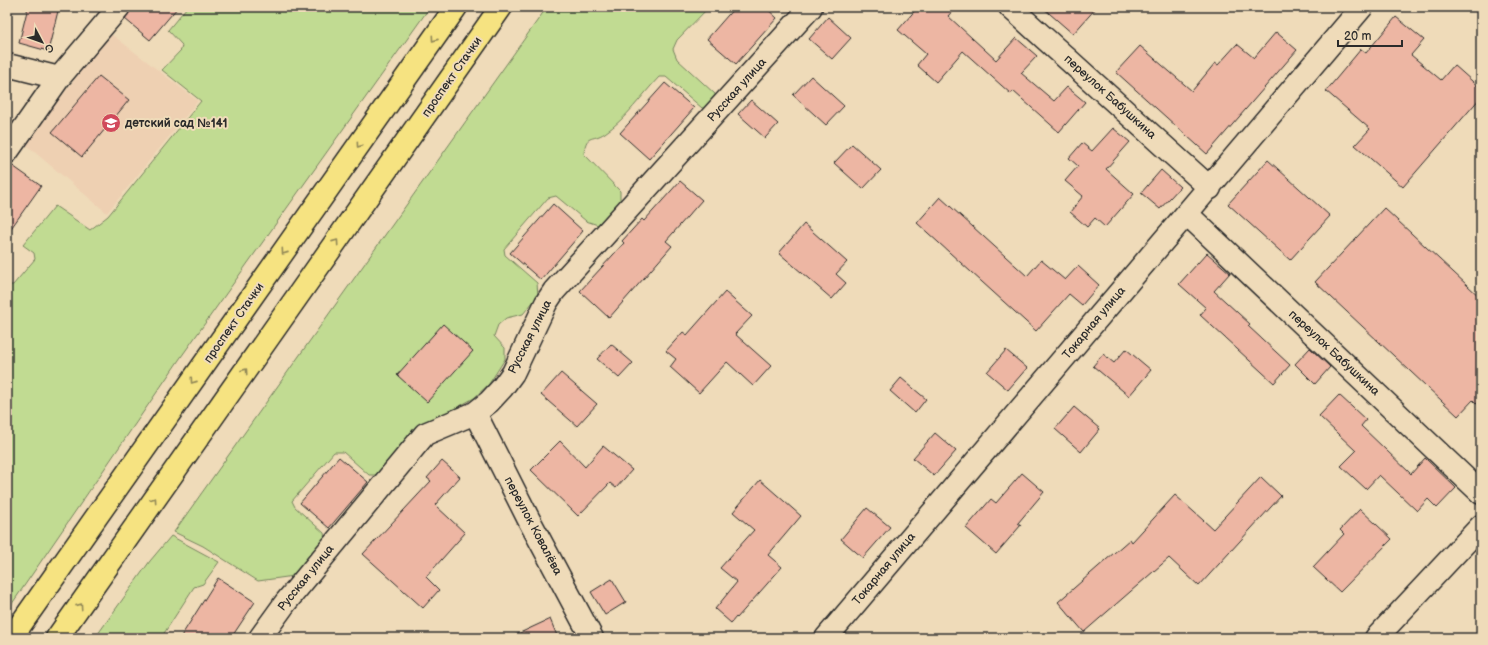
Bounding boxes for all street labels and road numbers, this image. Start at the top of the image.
street label: проспект Стачки [419,34,485,120]
street label: переулок Бабушкина [1061,52,1159,142]
street label: Русская улица [704,55,770,125]
street label: проспект Стачки [201,280,267,366]
street label: Токарная улица [1059,284,1129,362]
street label: Русская улица [505,297,555,377]
street label: переулок Бабушкина [1285,307,1383,399]
street label: переулок Ковалёва [501,474,565,578]
street label: Токарная улица [849,530,919,608]
street label: Русская улица [275,542,337,614]

